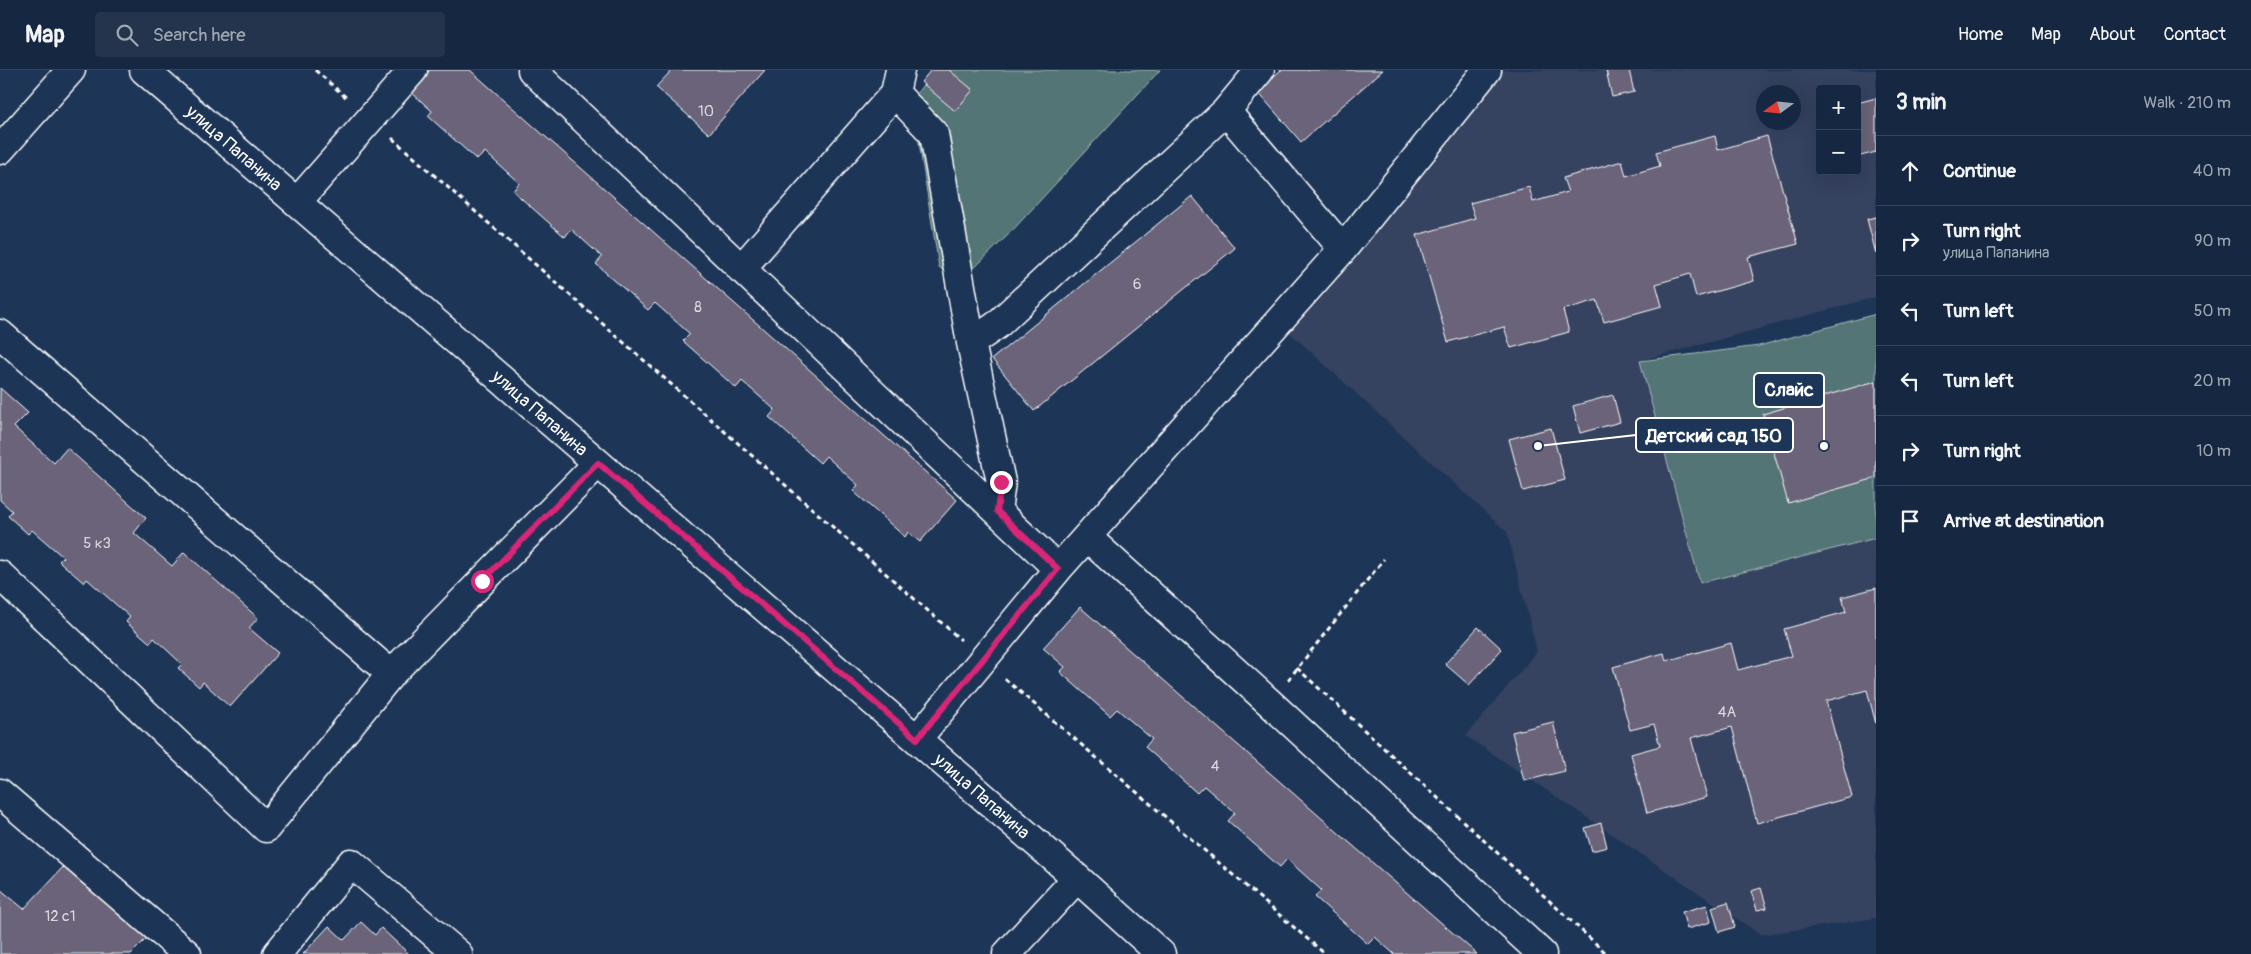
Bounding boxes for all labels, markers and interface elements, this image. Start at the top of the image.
search box [95,12,445,57]
text: Map [25,20,65,49]
icon: search [113,21,141,49]
text: Search here [153,23,246,47]
text: Home [1958,23,2003,46]
text: Map [2031,23,2061,46]
text: About [2089,23,2135,46]
text: Contact [2163,23,2226,46]
north arrow [1756,85,1801,130]
map controls [1816,85,1861,175]
button: + [1816,85,1861,130]
text: 3 min [1896,89,1946,116]
text: Walk · 210 m [2143,93,2231,113]
street label: улица Папанина [180,100,286,196]
house number: 10 [698,102,714,121]
button: − [1816,130,1861,175]
icon: ahead [1896,157,1924,185]
text: Continue [1943,159,2016,183]
text: 40 m [2193,161,2231,181]
text: Turn right [1943,219,2021,243]
icon: right [1896,227,1924,255]
text: 90 m [2194,231,2231,251]
text: улица Папанина [1943,243,2049,263]
house number: 6 [1133,275,1141,294]
icon: left [1896,297,1924,325]
house number: 8 [694,298,702,317]
text: Turn left [1943,299,2013,323]
text: 50 m [2194,301,2231,321]
street label: улица Папанина [486,365,592,461]
icon: left [1896,367,1924,395]
text: Turn left [1943,369,2013,393]
text: 20 m [2193,371,2231,391]
callout: Слайс [1754,373,1824,407]
text: Слайс [1764,378,1814,402]
callout: Детский сад 150 [1636,418,1793,452]
text: Детский сад 150 [1645,424,1782,448]
icon: right [1896,437,1924,465]
text: Turn right [1943,439,2021,463]
text: 10 m [2196,441,2231,461]
route end [990,471,1013,494]
icon: arrive [1896,507,1924,535]
text: Arrive at destination [1943,509,2104,533]
house number: 5 к3 [83,534,111,553]
route start [471,570,494,593]
house number: 4А [1718,703,1736,722]
street label: улица Папанина [928,748,1034,844]
house number: 4 [1211,757,1220,776]
house number: 12 с1 [45,907,76,926]

